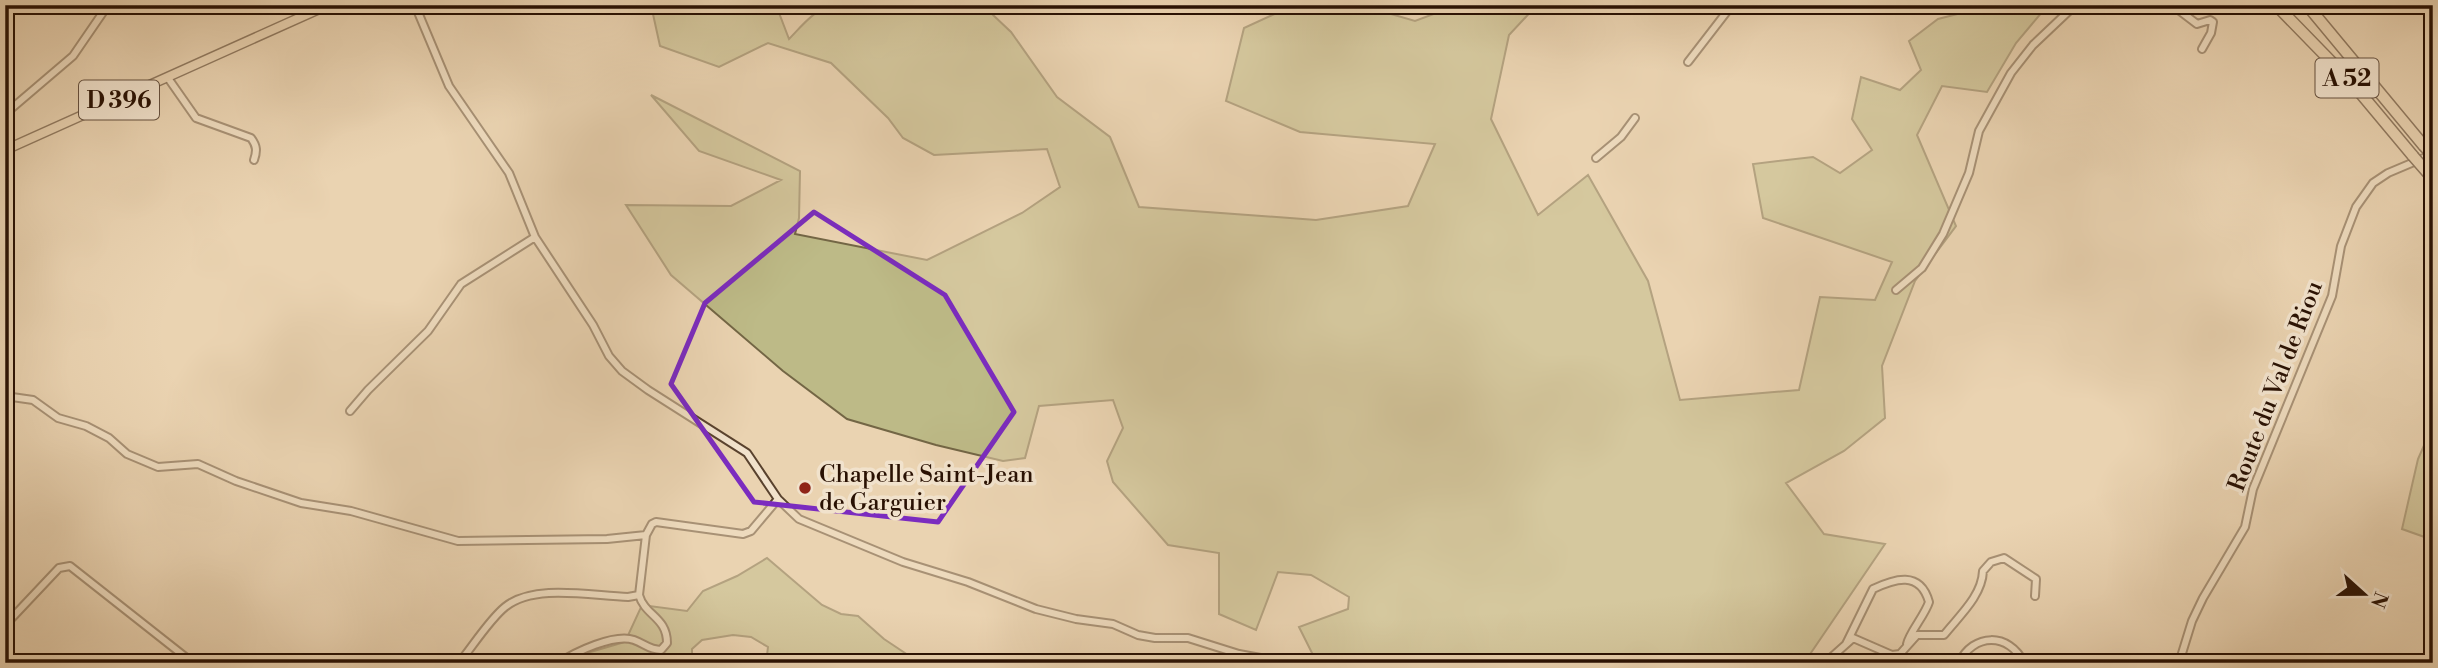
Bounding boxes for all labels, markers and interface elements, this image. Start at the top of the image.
road number: A 52 [2316,58,2378,97]
road number: D 396 [79,80,159,120]
street label: Route du Val de Riou [2222,277,2330,496]
place label: Chapelle Saint-Jean de Garguier [819,460,1034,518]
marker: Chapelle Saint-Jean de Garguier [797,480,813,496]
north arrow [2330,560,2400,630]
text: N [2365,588,2393,611]

